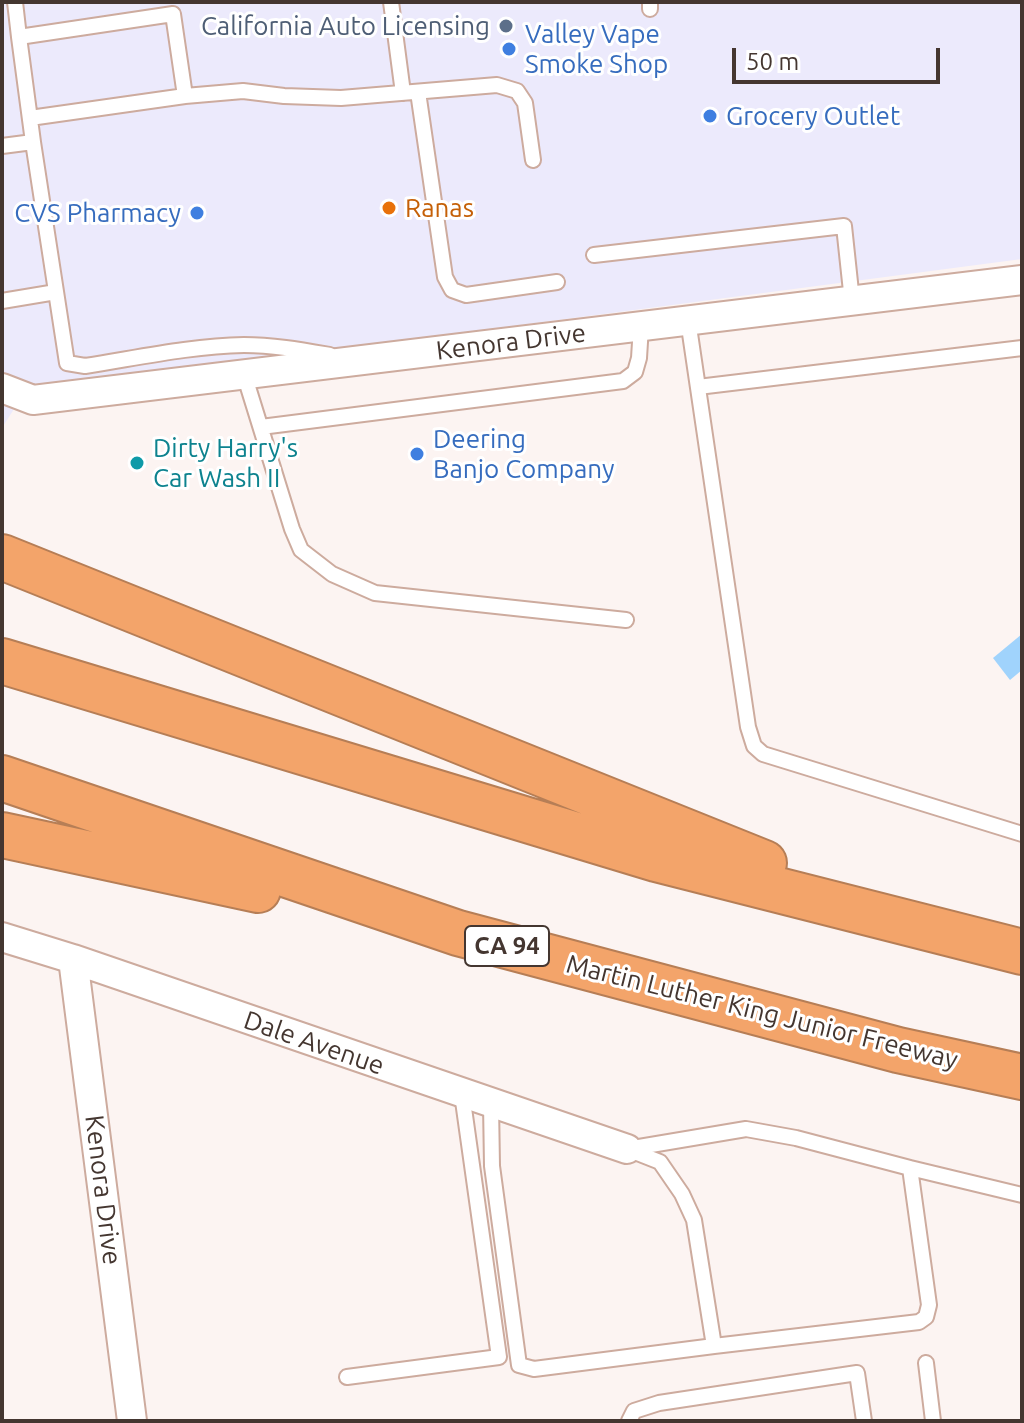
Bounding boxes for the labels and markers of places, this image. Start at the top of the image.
place label: California Auto Licensing [201,10,490,42]
marker: California Auto Licensing [497,17,515,35]
place label: Valley Vape Smoke Shop [525,18,668,80]
marker: Valley Vape Smoke Shop [500,40,518,58]
place label: Grocery Outlet [726,100,900,132]
marker: Grocery Outlet [701,107,719,125]
place label: Ranas [405,192,474,224]
place label: CVS Pharmacy [14,197,181,229]
marker: Ranas [380,199,398,217]
marker: CVS Pharmacy [188,204,206,222]
place label: Deering Banjo Company [433,423,615,484]
place label: Dirty Harry's Car Wash II [153,432,298,494]
marker: Deering Banjo Company [408,445,426,463]
marker: Dirty Harry's Car Wash II [128,454,146,472]

